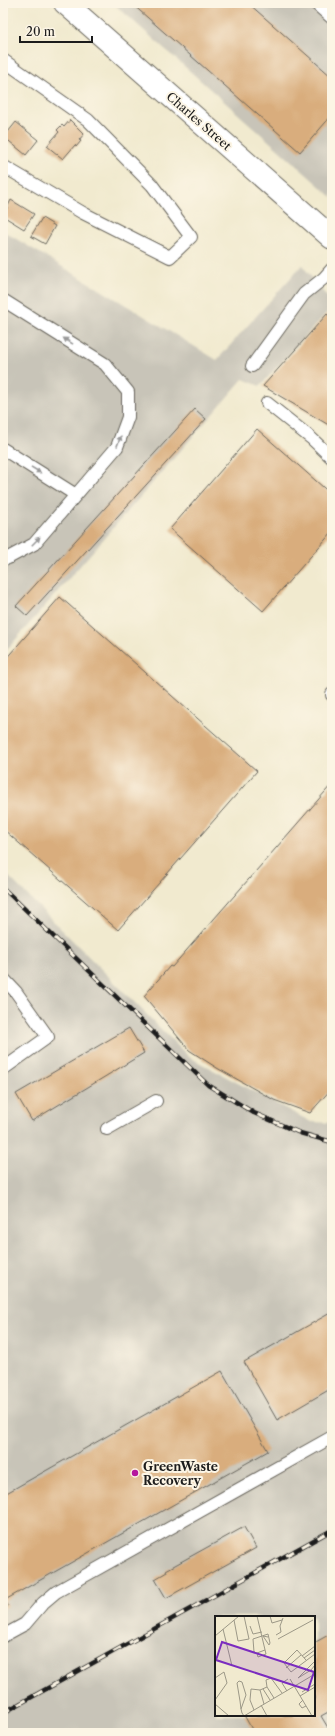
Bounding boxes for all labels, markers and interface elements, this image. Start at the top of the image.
scale bar [20,18,92,44]
text: 20 m [26,24,55,39]
street label: Charles Street [164,89,235,154]
one-way arrow [62,337,74,344]
one-way arrow [116,434,122,446]
one-way arrow [31,466,41,474]
one-way arrow [32,536,41,545]
place label: GreenWaste Recovery [143,1459,218,1488]
marker: GreenWaste Recovery [130,1468,140,1478]
inset map [215,1616,315,1716]

